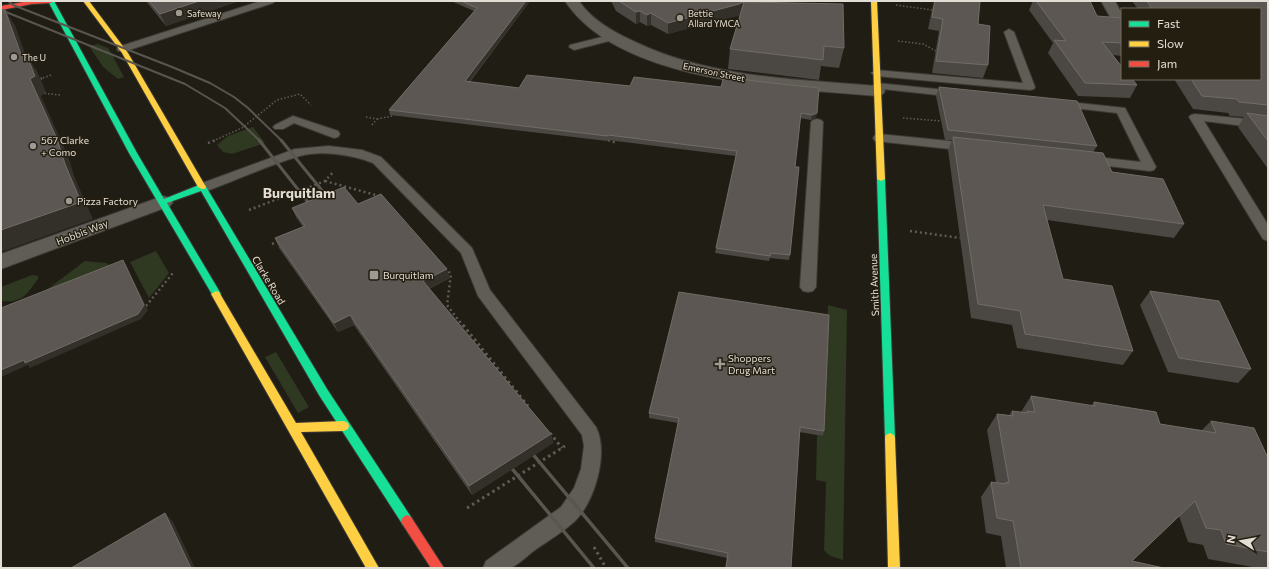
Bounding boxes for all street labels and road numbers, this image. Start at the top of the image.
street label: Emerson Street [682,60,746,84]
street label: Hobbis Way [54,217,110,247]
street label: Clarke Road [250,254,288,307]
street label: Smith Avenue [867,254,881,316]

